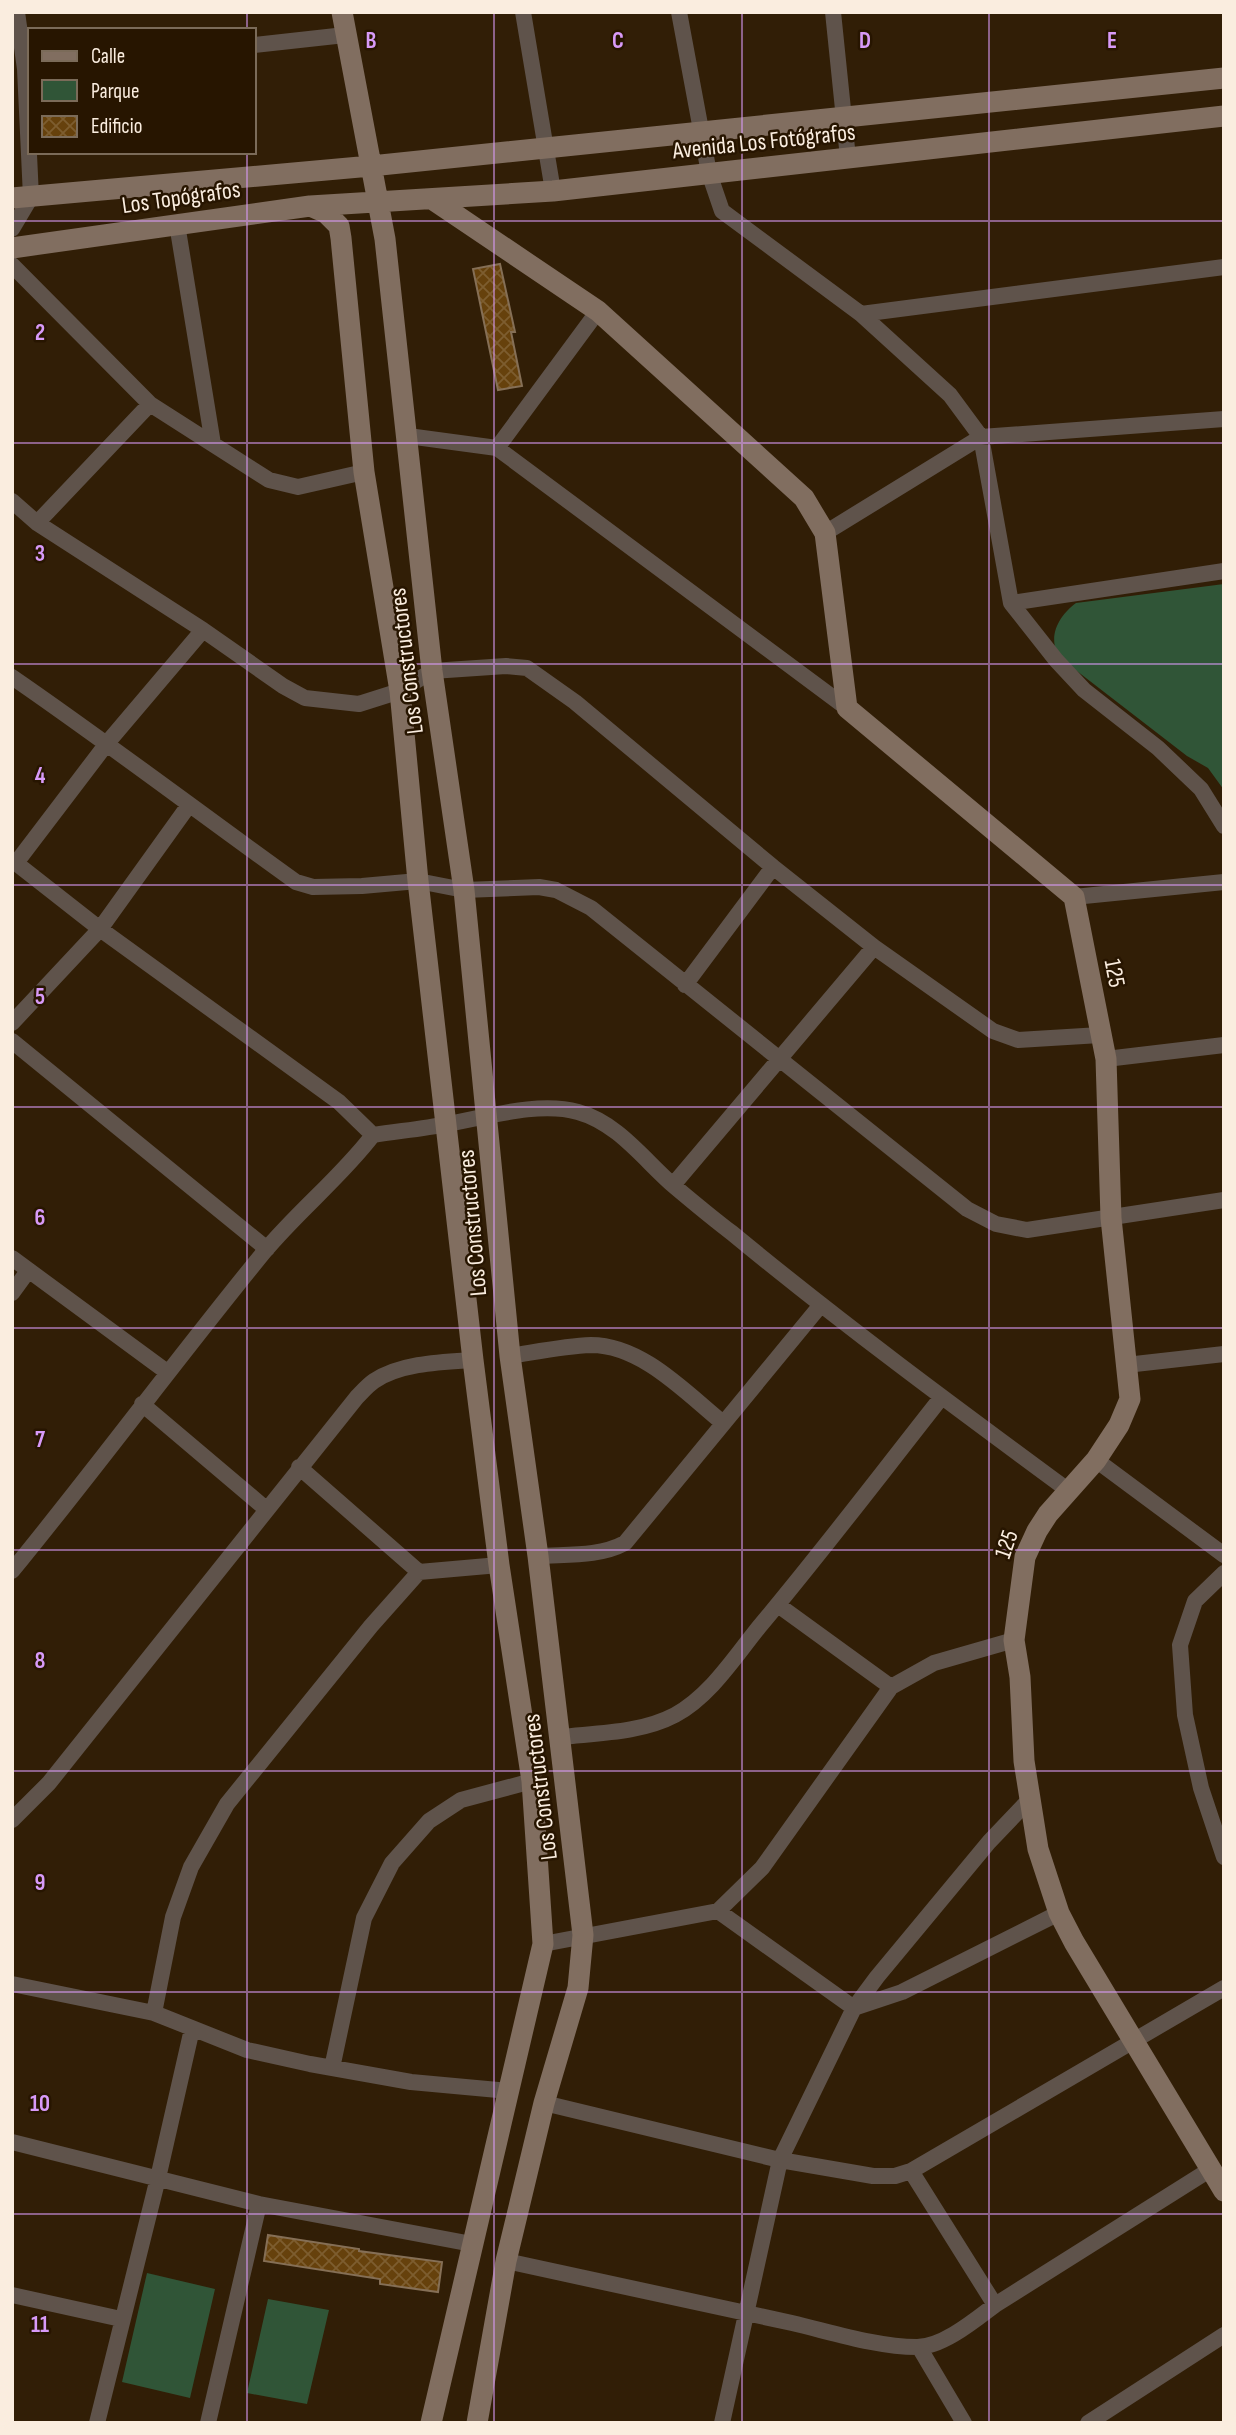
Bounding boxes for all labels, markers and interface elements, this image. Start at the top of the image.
text: B [366,27,377,55]
text: C [612,27,624,55]
text: D [859,27,871,55]
text: E [1107,27,1117,55]
legend [28,28,256,154]
text: Calle [91,44,125,69]
text: Parque [91,79,139,104]
text: Edificio [91,114,142,139]
street label: Avenida Los Fotógrafos [670,117,857,166]
street label: Los Topógrafos [120,175,242,220]
text: 2 [35,319,45,347]
text: 3 [35,540,45,568]
street label: Los Constructores [383,586,430,736]
text: 4 [35,762,46,790]
street label: 125 [1098,956,1131,990]
text: 5 [35,983,45,1011]
street label: Los Constructores [452,1149,493,1297]
text: 6 [35,1204,45,1232]
text: 7 [35,1426,45,1454]
street label: 125 [988,1526,1025,1562]
text: 8 [35,1647,46,1675]
street label: Los Constructores [517,1712,564,1862]
text: 9 [35,1869,45,1897]
text: 10 [30,2090,50,2118]
text: 11 [31,2311,49,2339]

